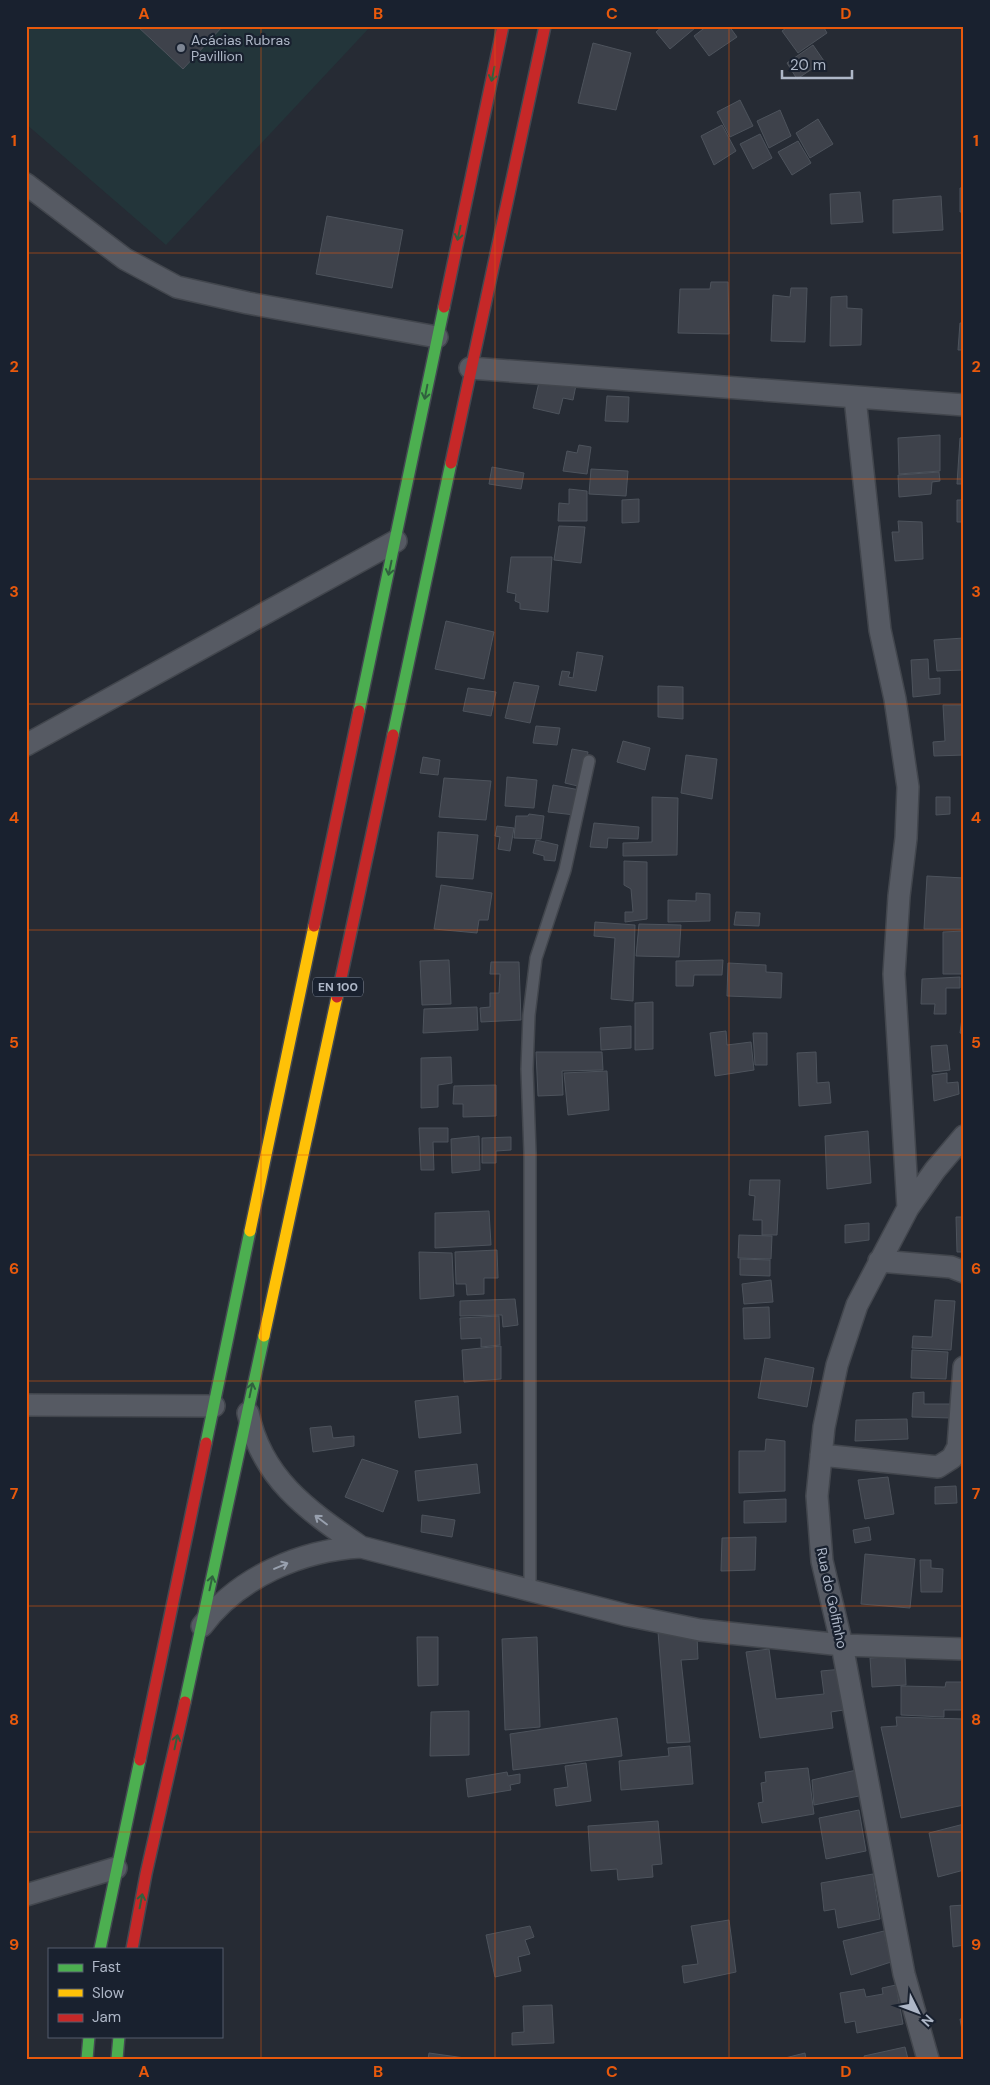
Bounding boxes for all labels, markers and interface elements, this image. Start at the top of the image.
text: A [138,3,150,24]
text: B [373,3,383,24]
text: C [606,3,618,24]
text: D [840,3,852,24]
place label: Acácias Rubras Pavillion [191,31,290,65]
marker: Acácias Rubras Pavillion [175,42,187,54]
scale bar [782,48,852,80]
text: 20 m [790,55,826,75]
one-way arrow [487,65,497,81]
text: 1 [11,130,17,151]
text: 1 [973,130,979,151]
one-way arrow [454,224,463,240]
text: 2 [9,356,19,377]
text: 2 [971,356,981,377]
one-way arrow [420,384,430,400]
one-way arrow [385,560,394,576]
text: 3 [9,581,19,602]
text: 3 [971,581,981,602]
text: 4 [9,807,19,828]
text: 4 [971,807,981,828]
road number: EN 100 [313,978,363,996]
text: 5 [9,1032,19,1053]
text: 5 [971,1032,981,1053]
text: 6 [9,1258,19,1279]
text: 6 [971,1258,981,1279]
one-way arrow [247,1382,256,1398]
text: 7 [10,1483,19,1504]
text: 7 [972,1483,981,1504]
one-way arrow [315,1514,328,1525]
street label: Rua do Golfinho [813,1546,851,1650]
one-way arrow [273,1561,288,1571]
one-way arrow [206,1576,216,1592]
text: 8 [9,1709,19,1730]
text: 8 [971,1709,981,1730]
one-way arrow [172,1735,181,1751]
one-way arrow [137,1893,146,1909]
text: 9 [9,1934,19,1955]
text: 9 [971,1934,981,1955]
legend [48,1948,222,2038]
text: Fast [92,1957,121,1977]
text: Slow [92,1983,125,2003]
north arrow [892,1988,942,2038]
text: Jam [92,2007,121,2027]
text: N [918,2011,938,2031]
text: A [138,2061,150,2082]
text: B [373,2061,383,2082]
text: C [606,2061,618,2082]
text: D [840,2061,852,2082]

